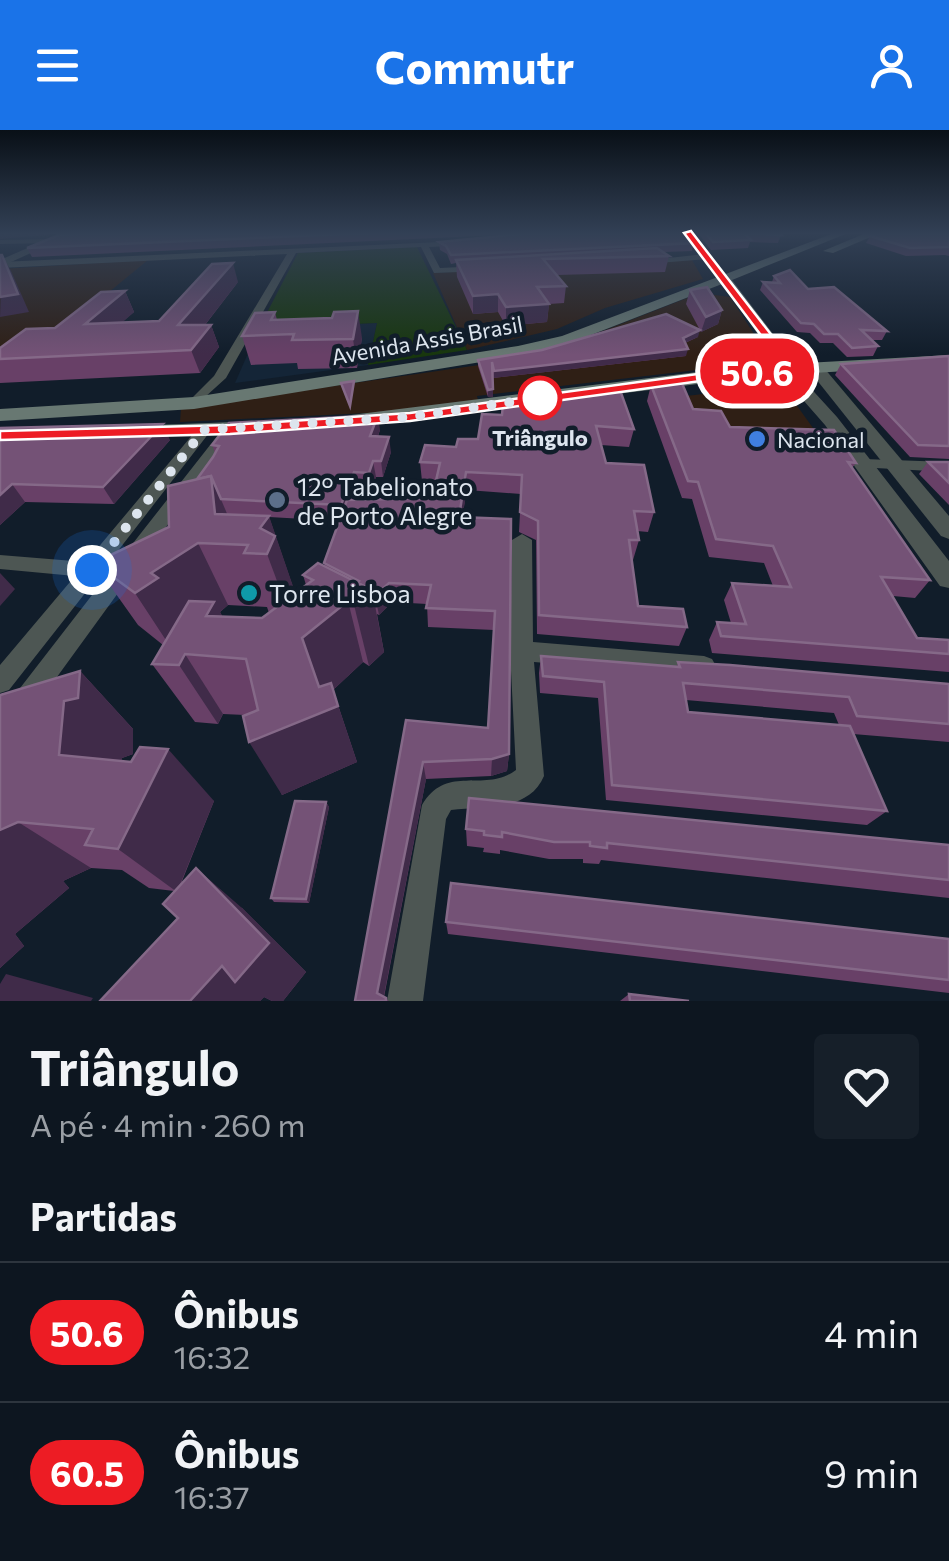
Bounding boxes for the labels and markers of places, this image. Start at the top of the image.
marker: Triângulo [519,377,561,419]
place label: Triângulo [492,424,588,451]
place label: Nacional [777,426,864,453]
marker: Nacional [746,428,768,450]
place label: 12° Tabelionato de Porto Alegre [297,471,473,530]
marker: 12° Tabelionato de Porto Alegre [266,489,288,511]
place label: Torre Lisboa [269,578,410,608]
marker: Torre Lisboa [238,582,260,604]

